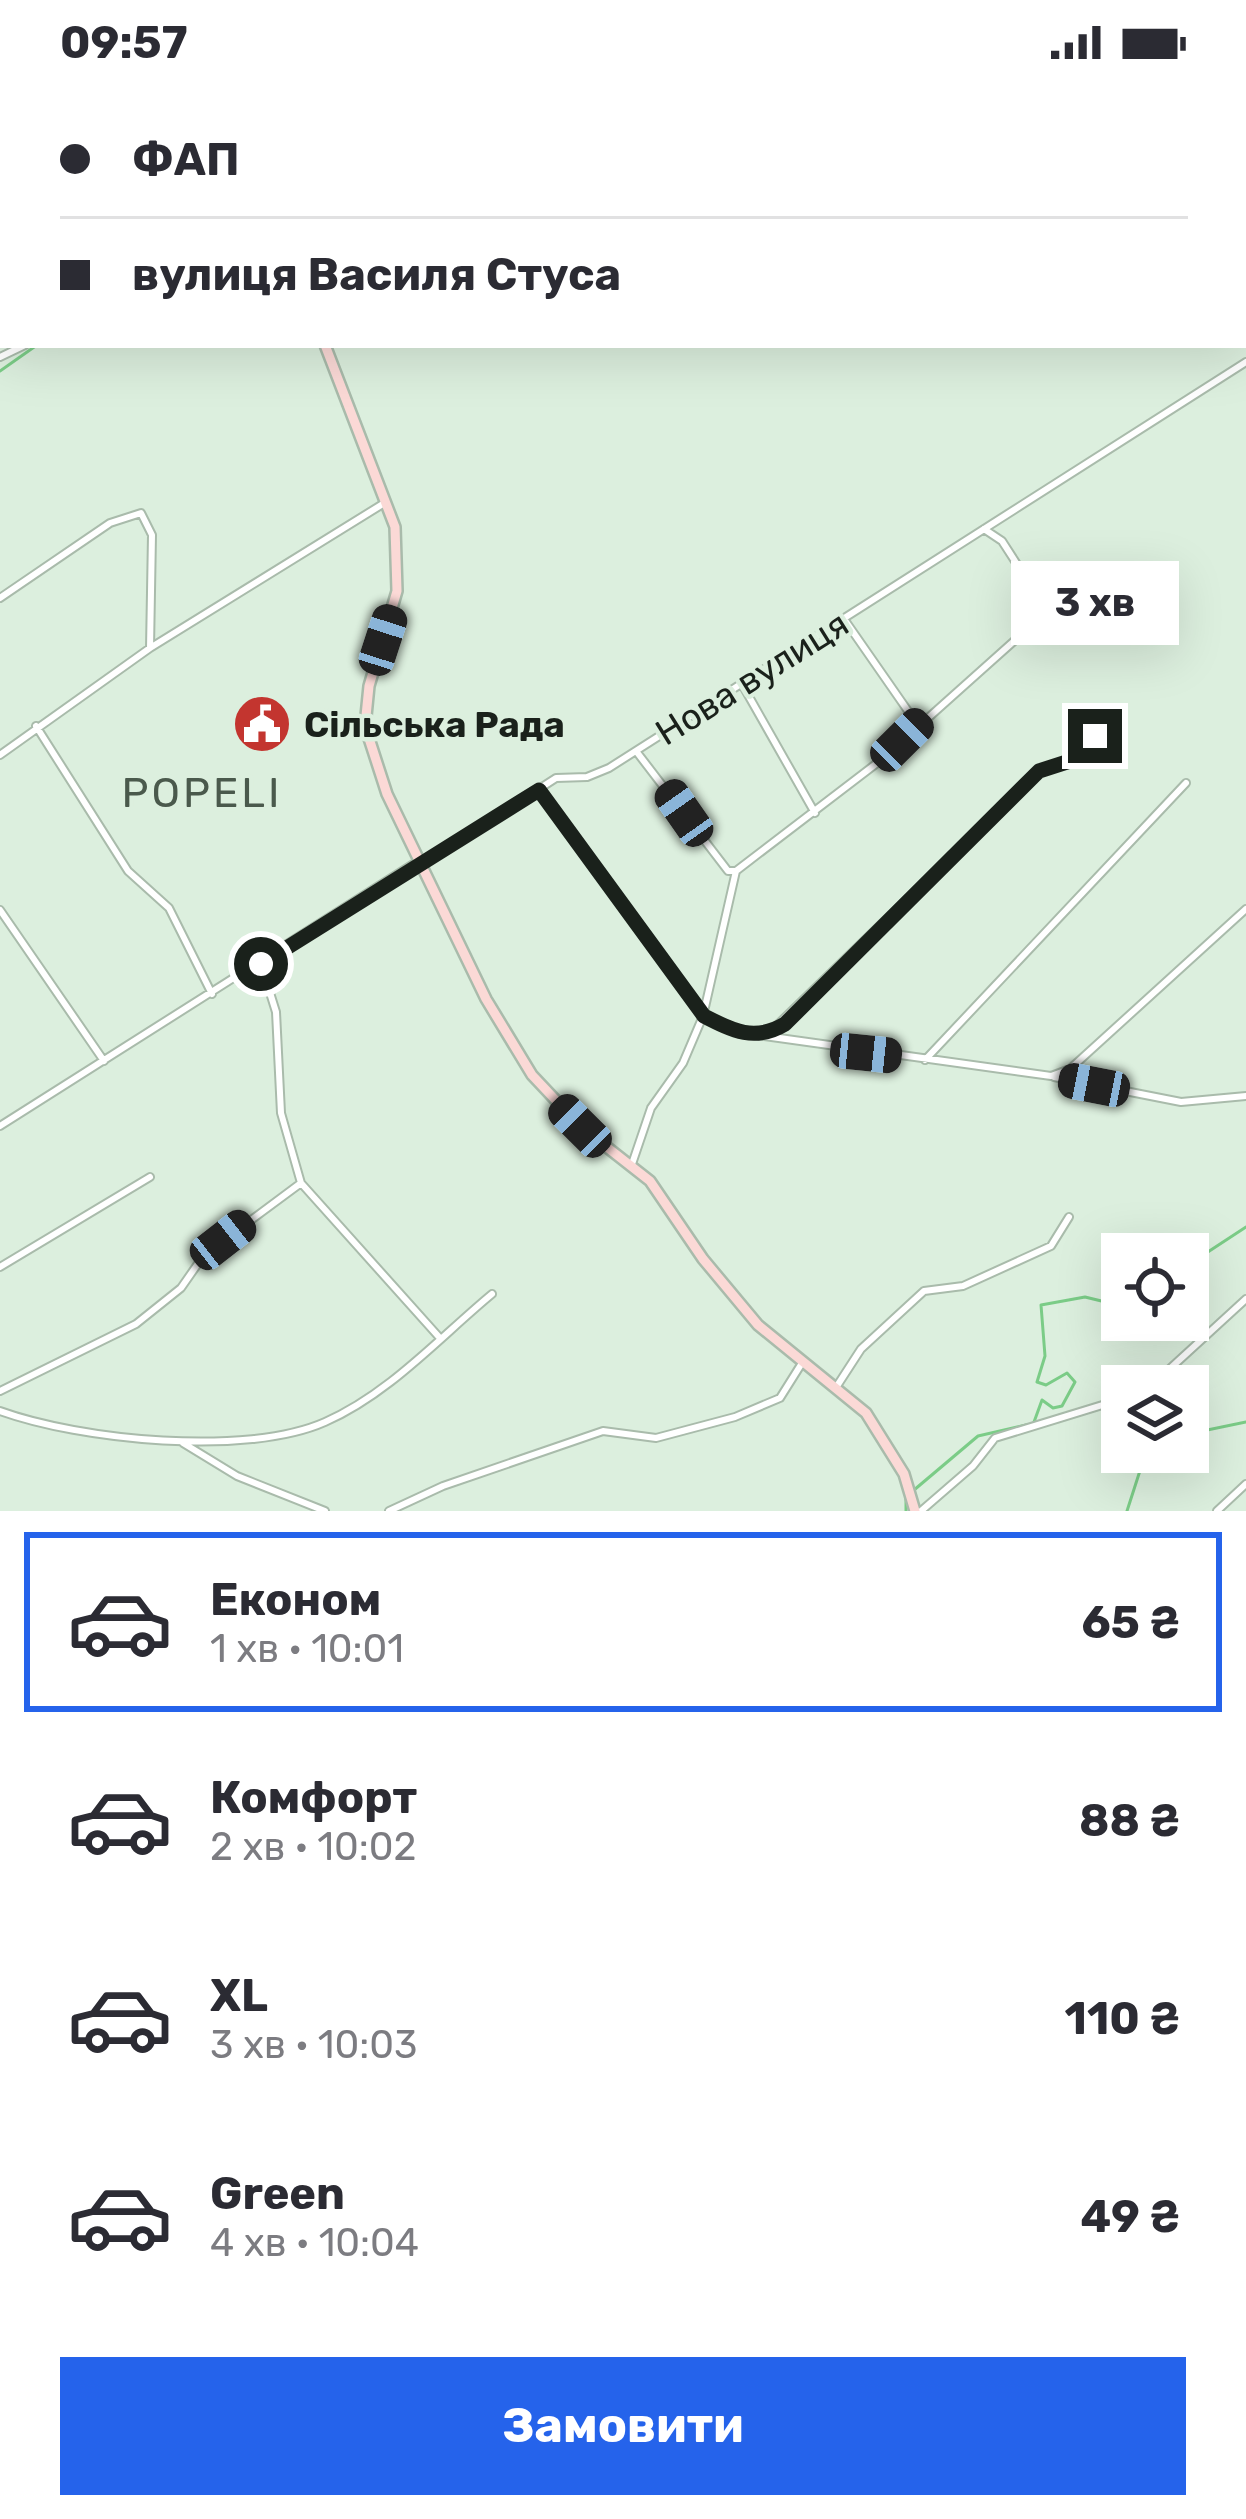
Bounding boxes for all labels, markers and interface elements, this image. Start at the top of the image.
text: 09:57 [60,16,187,69]
text: ФАП [132,133,240,186]
text: вулиця Василя Стуса [132,248,621,301]
callout: 3 хв [1011,562,1179,646]
text: 3 хв [1055,580,1135,626]
car [355,600,411,680]
street label: Нова вулиця [648,602,856,754]
public building icon: Сільська Рада [231,693,293,755]
car [864,702,940,778]
place label: Сільська Рада [304,703,565,746]
route end [1068,709,1122,763]
district label: POPELI [122,768,282,818]
car [649,773,719,853]
route start [234,937,288,991]
car [828,1031,904,1075]
car [1055,1060,1133,1110]
car [542,1088,618,1164]
car [184,1204,262,1276]
map controls [1101,1233,1209,1473]
button: locate [1101,1233,1209,1341]
button: layers [1101,1365,1209,1473]
icon: car [66,1568,174,1676]
text: Економ [210,1573,381,1626]
text: 65 ₴ [1082,1596,1180,1649]
text: 1 хв · 10:01 [210,1626,404,1672]
icon: car [66,1766,174,1874]
text: Комфорт [210,1771,417,1824]
text: 88 ₴ [1079,1794,1180,1847]
text: 2 хв · 10:02 [210,1824,416,1870]
icon: car [66,1964,174,2072]
text: XL [210,1969,268,2022]
text: 110 ₴ [1065,1992,1180,2045]
text: 3 хв · 10:03 [210,2022,418,2068]
icon: car [66,2162,174,2270]
text: Green [210,2167,345,2220]
text: 49 ₴ [1080,2190,1180,2243]
text: 4 хв · 10:04 [210,2220,419,2266]
button: Замовити [60,2357,1186,2495]

